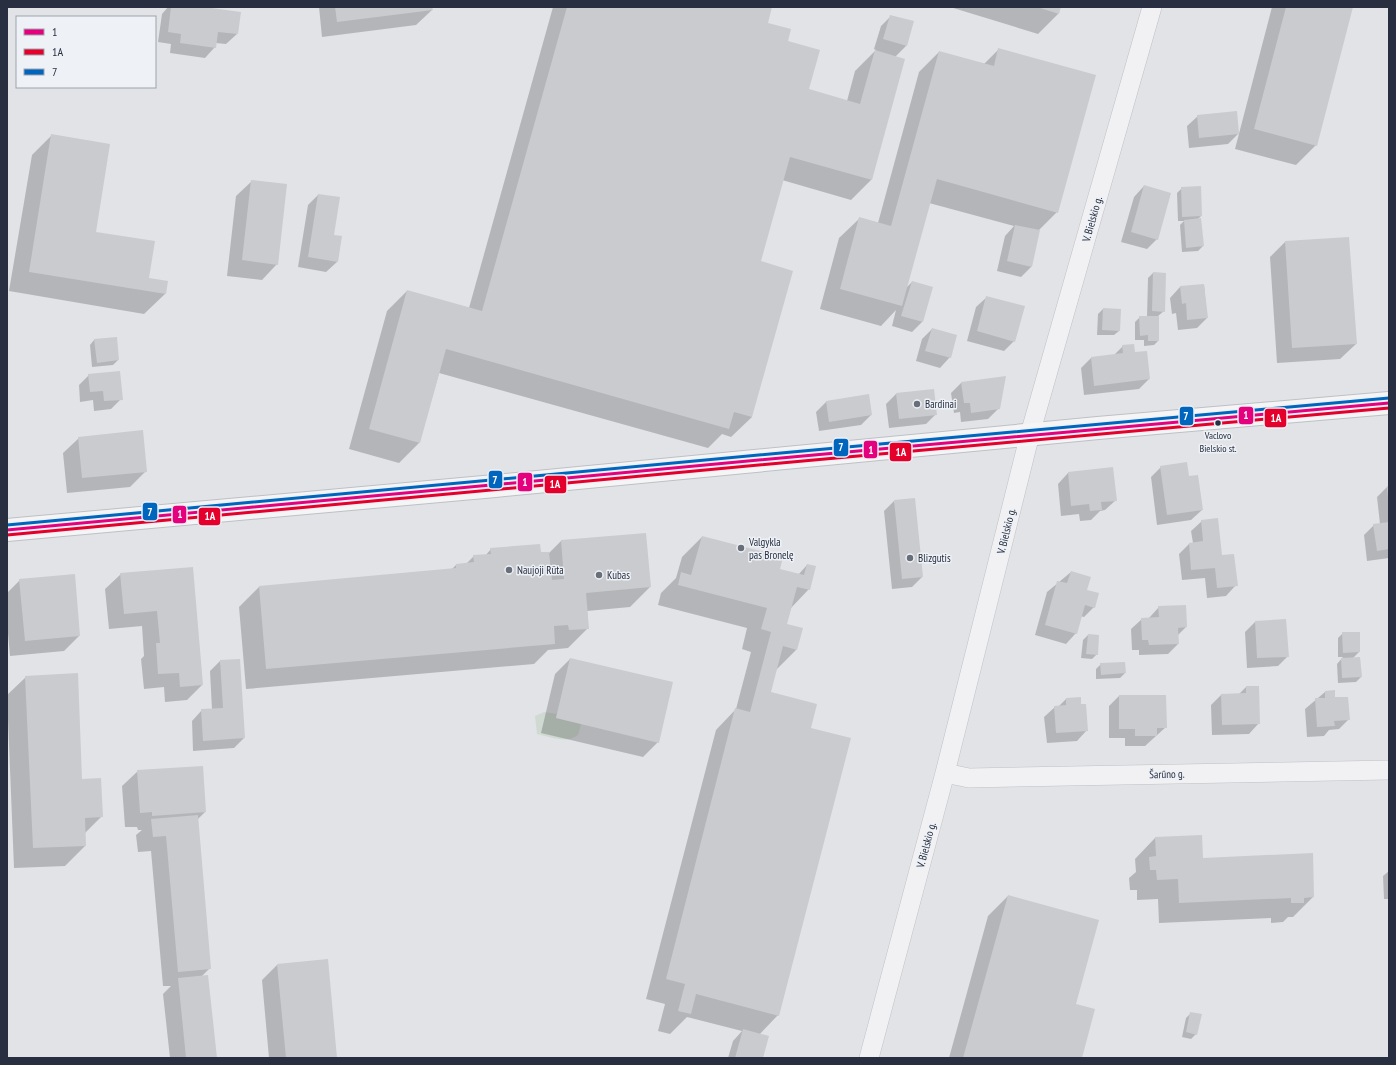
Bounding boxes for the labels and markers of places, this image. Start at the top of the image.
place label: Bardinai [925,397,956,411]
marker: Bardinai [912,399,922,409]
marker: Vaclovo Bielskio st. [1213,418,1223,428]
place label: Vaclovo Bielskio st. [1199,429,1237,455]
place label: Valgykla pas Bronelę [748,535,794,562]
marker: Valgykla pas Bronelę [736,543,746,553]
place label: Blizgutis [918,551,951,565]
marker: Blizgutis [905,553,915,563]
place label: Naujoji Rūta [517,563,564,577]
marker: Naujoji Rūta [504,565,514,575]
place label: Kubas [607,568,630,582]
marker: Kubas [594,570,604,580]

